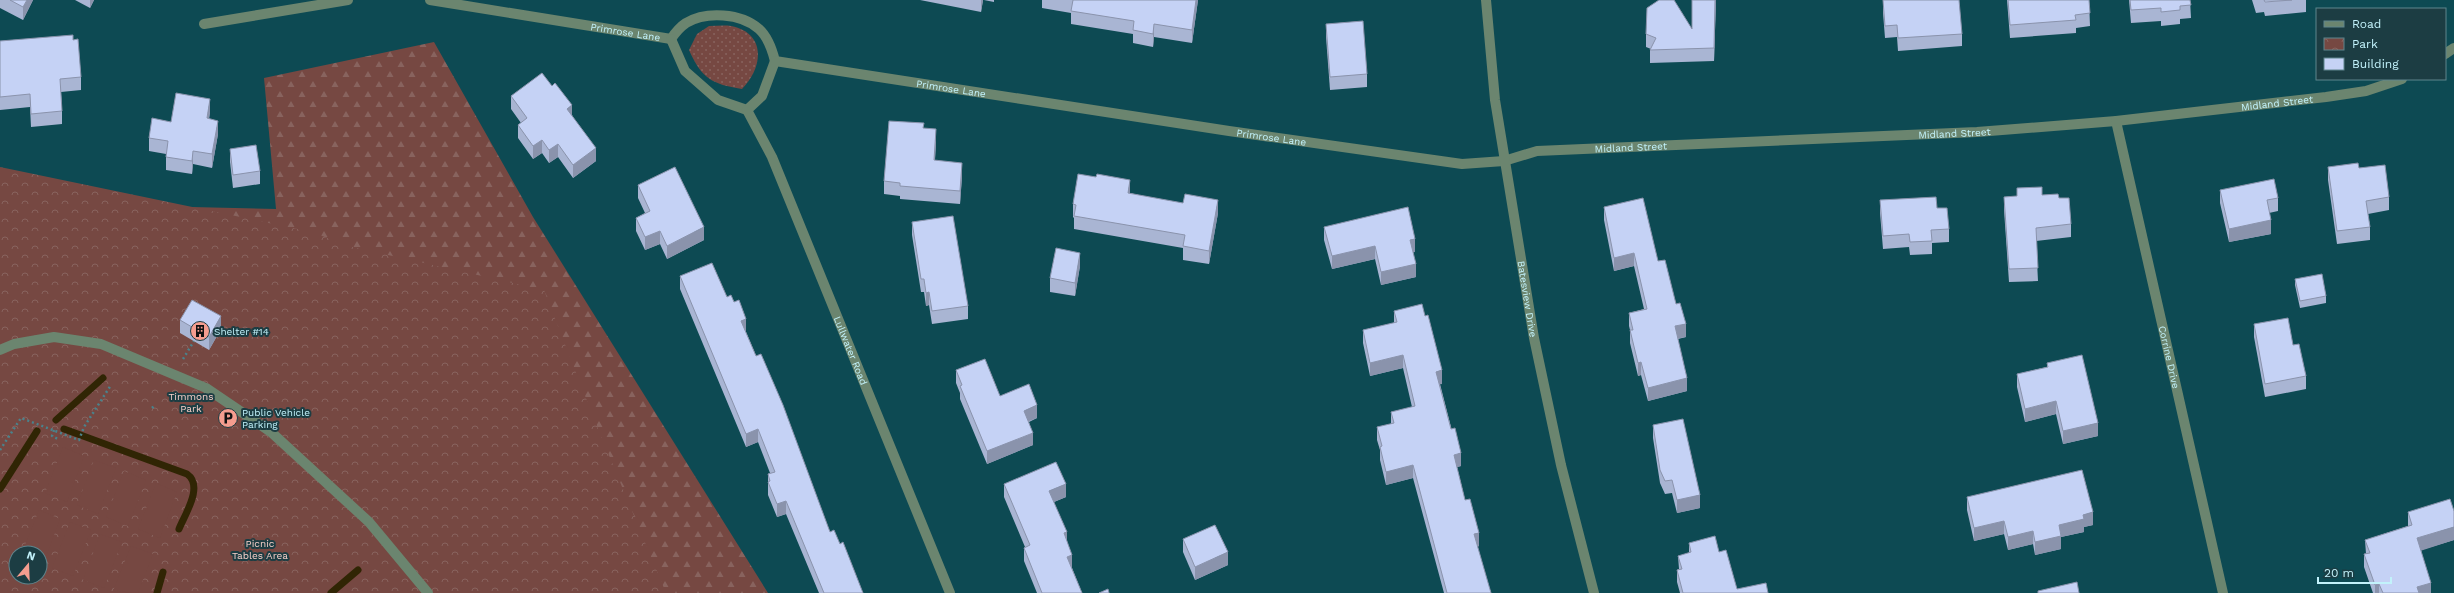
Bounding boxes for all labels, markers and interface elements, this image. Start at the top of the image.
legend [2316,8,2446,80]
text: Road [2352,17,2381,31]
street label: Primrose Lane [590,21,661,43]
text: Park [2352,37,2378,51]
text: Building [2352,57,2399,71]
street label: Primrose Lane [915,77,987,99]
street label: Midland Street [2240,93,2314,112]
street label: Midland Street [1918,125,1992,140]
street label: Primrose Lane [1236,127,1307,147]
street label: Midland Street [1594,140,1668,154]
street label: Batesview Drive [1516,260,1539,338]
street label: Lullwater Road [832,314,870,386]
building icon: Shelter #14 [189,320,211,342]
street label: Corrine Drive [2157,325,2182,390]
place label: Shelter #14 [214,326,269,337]
park label: Timmons Park [168,391,214,414]
parking icon: Public Vehicle Parking [217,407,239,429]
place label: Public Vehicle Parking [242,407,310,430]
park label: Picnic Tables Area [232,538,288,561]
north arrow [8,545,48,585]
text: N [25,549,37,563]
scale bar [2318,559,2391,585]
text: 20 m [2324,566,2354,580]

